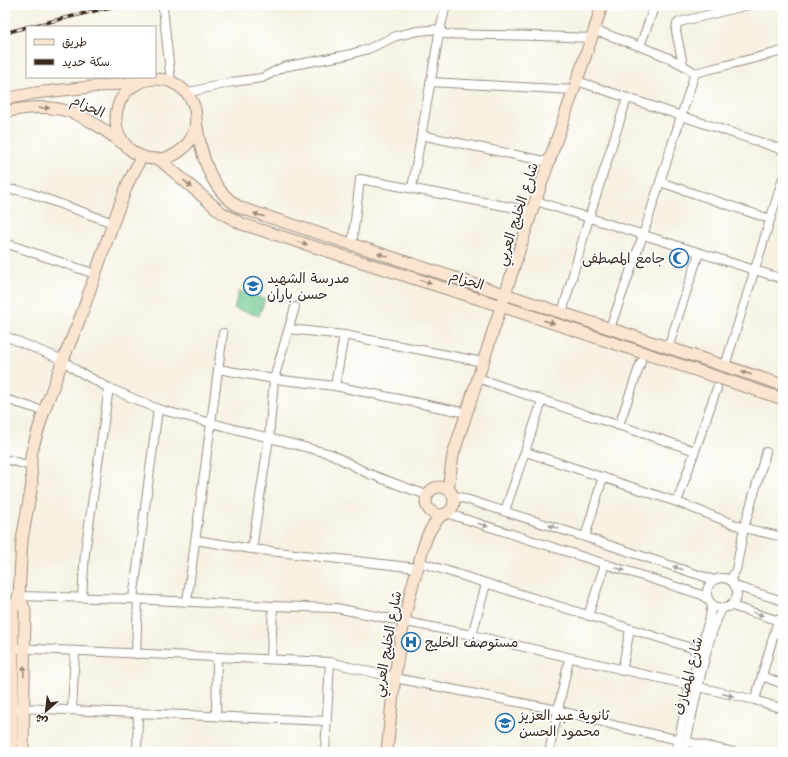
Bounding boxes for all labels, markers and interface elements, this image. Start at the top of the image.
legend [26,26,156,78]
text: طريق [62,35,87,49]
text: سكة حديد [62,55,110,69]
street label: الحزام [67,91,107,124]
one-way arrow [38,105,51,111]
street label: شارع الخليج العربي [493,160,546,269]
one-way arrow [184,179,193,188]
one-way arrow [253,211,265,217]
one-way arrow [296,240,308,246]
mosque icon: جامع المصطفى [668,247,690,269]
place label: جامع المصطفى [582,250,665,269]
one-way arrow [376,252,388,258]
street label: الحزام [447,267,486,297]
place label: مدرسة الشهيد حسن باران [267,270,349,303]
school or university icon: مدرسة الشهيد حسن باران [242,275,264,297]
one-way arrow [420,280,432,286]
one-way arrow [544,319,556,325]
one-way arrow [740,370,752,376]
one-way arrow [478,522,490,528]
one-way arrow [548,524,560,530]
one-way arrow [671,565,683,571]
one-way arrow [615,566,627,572]
street label: شارع الخليج العربي [370,590,409,699]
one-way arrow [752,611,764,617]
hospital icon: مستوصف الخليج [400,631,422,653]
place label: مستوصف الخليج [425,634,518,652]
street label: شارع المصارف [671,635,707,717]
one-way arrow [21,665,28,677]
north arrow [26,691,66,731]
one-way arrow [722,692,735,698]
place label: ثانوية عبد العزيز محمود الحسن [518,707,610,740]
text: ش [33,711,50,728]
school or university icon: ثانوية عبد العزيز محمود الحسن [494,712,516,734]

